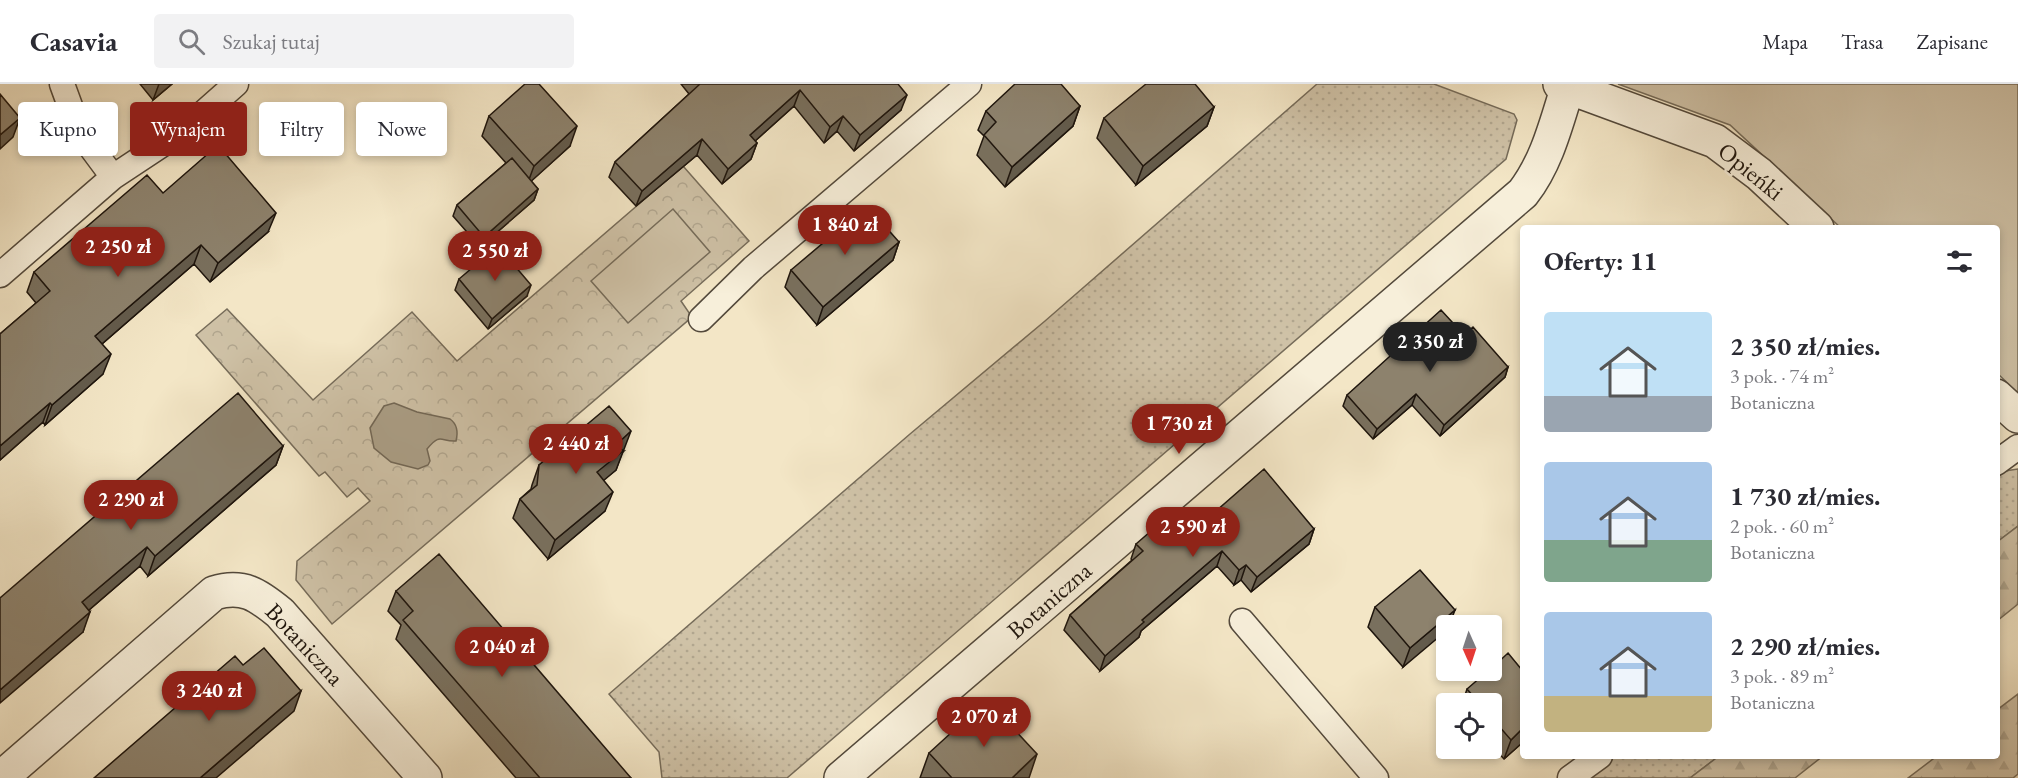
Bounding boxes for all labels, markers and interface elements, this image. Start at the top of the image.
search box [154,14,574,68]
text: Casavia [30,23,118,59]
icon: search [175,25,208,58]
text: Szukaj tutaj [223,27,320,56]
text: Mapa [1762,28,1808,55]
text: Trasa [1841,28,1883,55]
text: Zapisane [1916,28,1988,55]
chip: Kupno [18,102,118,156]
chip: Wynajem [130,102,247,156]
chip: Filtry [259,102,344,156]
chip: Nowe [356,102,447,156]
street label: Opieńki [1712,135,1790,207]
pin: 1 840 zł [783,205,907,256]
text: 1 840 zł [812,211,878,237]
pin: 2 250 zł [56,227,180,278]
pin: 2 550 zł [433,231,557,282]
text: 2 250 zł [85,233,151,259]
text: 2 550 zł [462,237,528,263]
text: Oferty: 11 [1544,244,1657,278]
icon: filters [1943,245,1976,278]
pin: 2 350 zł [1368,322,1492,373]
text: 2 350 zł [1397,328,1463,354]
text: 2 350 zł/mies. [1730,329,1880,363]
icon: home [1592,336,1664,408]
text: 3 pok. · 74 m² [1730,363,1834,389]
text: Botaniczna [1730,389,1815,415]
pin: 1 730 zł [1117,404,1241,455]
text: 1 730 zł [1146,410,1212,436]
pin: 2 440 zł [514,424,638,475]
text: 2 440 zł [543,430,609,456]
text: 1 730 zł/mies. [1730,479,1880,513]
pin: 2 290 zł [69,480,193,531]
text: 2 290 zł [98,486,164,512]
icon: home [1592,486,1664,558]
pin: 2 590 zł [1131,507,1255,558]
text: 2 590 zł [1160,513,1226,539]
text: 2 pok. · 60 m² [1730,513,1834,539]
text: Botaniczna [1730,539,1815,565]
street label: Botaniczna [1000,555,1098,645]
street label: Botaniczna [259,596,351,692]
north arrow [1436,615,1502,681]
map controls [1436,615,1502,759]
pin: 2 040 zł [440,627,564,678]
text: 2 290 zł/mies. [1730,629,1880,663]
text: 2 040 zł [469,633,535,659]
icon: home [1592,636,1664,708]
text: 3 pok. · 89 m² [1730,663,1834,689]
pin: 3 240 zł [147,671,271,722]
text: 3 240 zł [176,677,242,703]
text: Botaniczna [1730,689,1815,715]
button: locate [1436,693,1502,759]
pin: 2 070 zł [922,697,1046,748]
text: 2 070 zł [951,703,1017,729]

